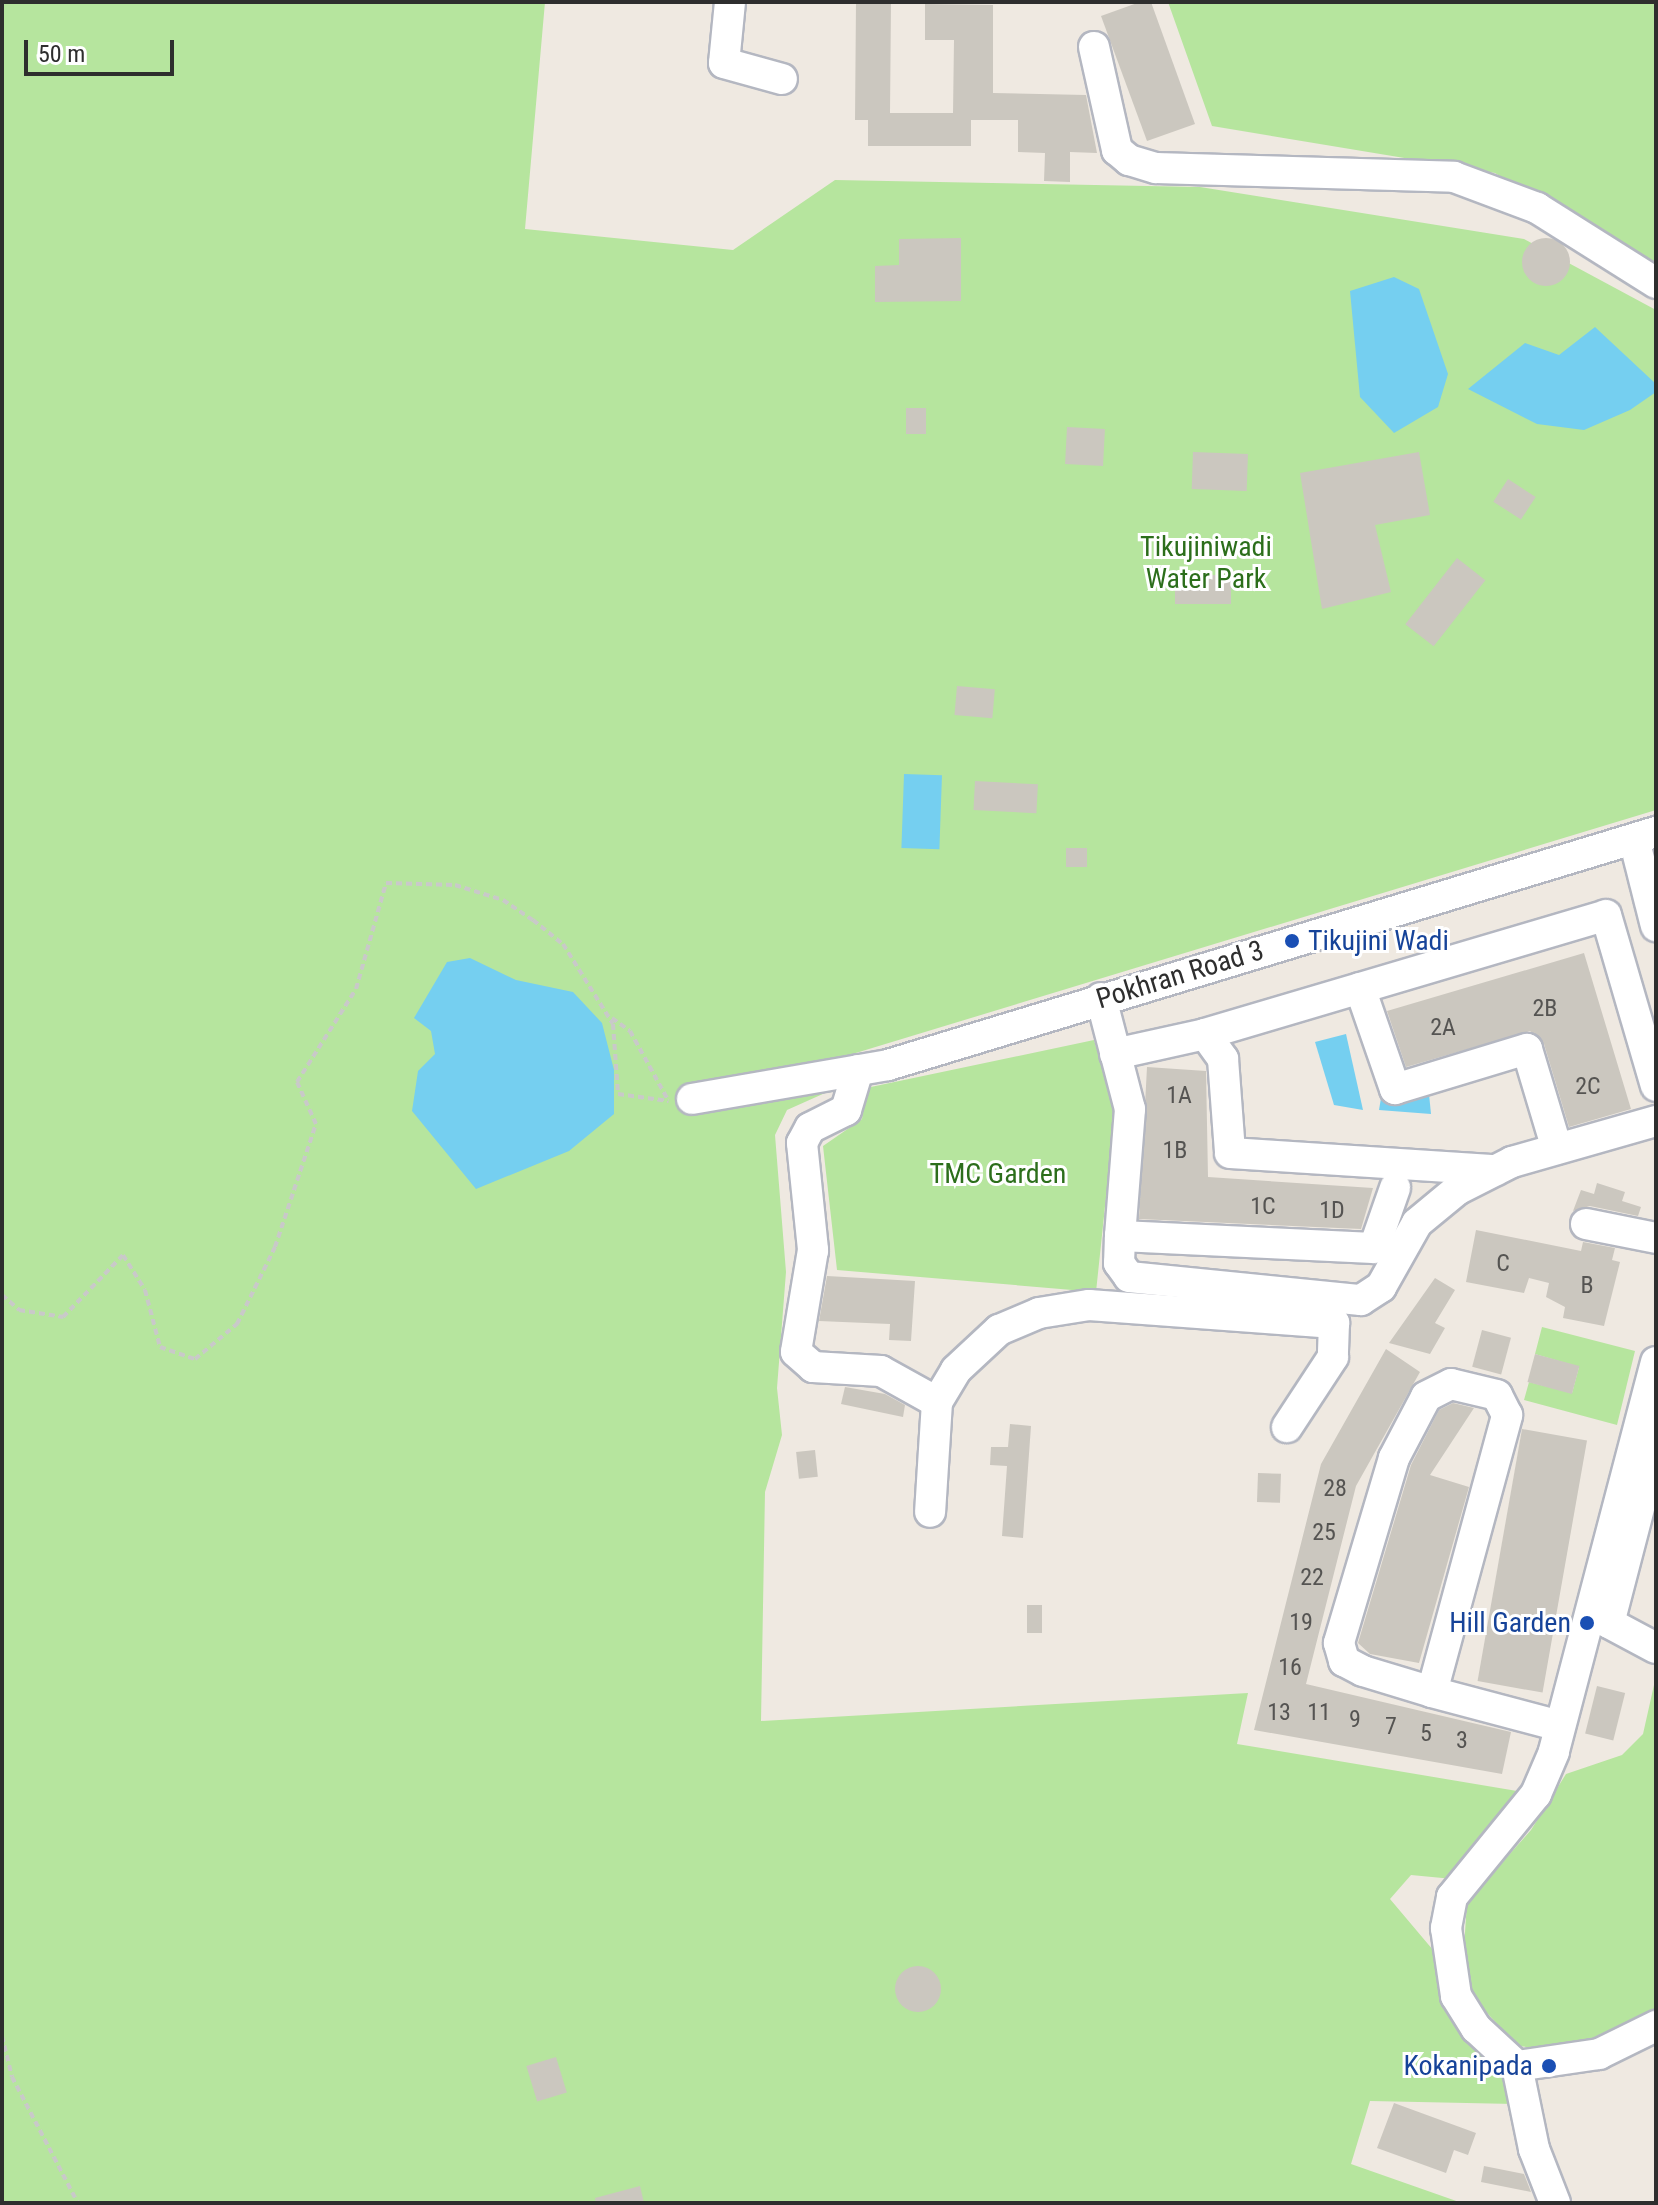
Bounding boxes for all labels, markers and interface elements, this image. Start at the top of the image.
scale bar [28,24,178,74]
text: 50 m [38,40,85,68]
park label: Tikujiniwadi Water Park [1140,530,1272,596]
place label: Tikujini Wadi [1308,924,1449,958]
marker: Tikujini Wadi [1283,932,1301,950]
street label: Pokhran Road 3 [1092,934,1268,1016]
house number: 2B [1533,995,1557,1023]
house number: 2A [1430,1014,1456,1042]
house number: 2C [1575,1073,1601,1101]
house number: 1A [1166,1082,1192,1110]
house number: 1B [1163,1137,1187,1165]
park label: TMC Garden [930,1157,1066,1191]
house number: 1C [1250,1193,1276,1221]
house number: 1D [1319,1197,1345,1225]
house number: C [1496,1250,1510,1278]
house number: B [1580,1272,1594,1300]
house number: 28 [1323,1475,1347,1503]
house number: 25 [1312,1519,1336,1547]
house number: 22 [1300,1564,1324,1592]
place label: Hill Garden [1449,1606,1571,1640]
house number: 19 [1289,1609,1313,1637]
marker: Hill Garden [1578,1614,1596,1632]
house number: 16 [1278,1654,1302,1682]
house number: 13 [1267,1699,1291,1727]
house number: 11 [1307,1699,1331,1727]
house number: 9 [1349,1706,1361,1734]
house number: 7 [1385,1713,1397,1741]
house number: 5 [1420,1720,1432,1748]
house number: 3 [1456,1727,1468,1755]
place label: Kokanipada [1404,2049,1533,2083]
marker: Kokanipada [1540,2057,1558,2075]

